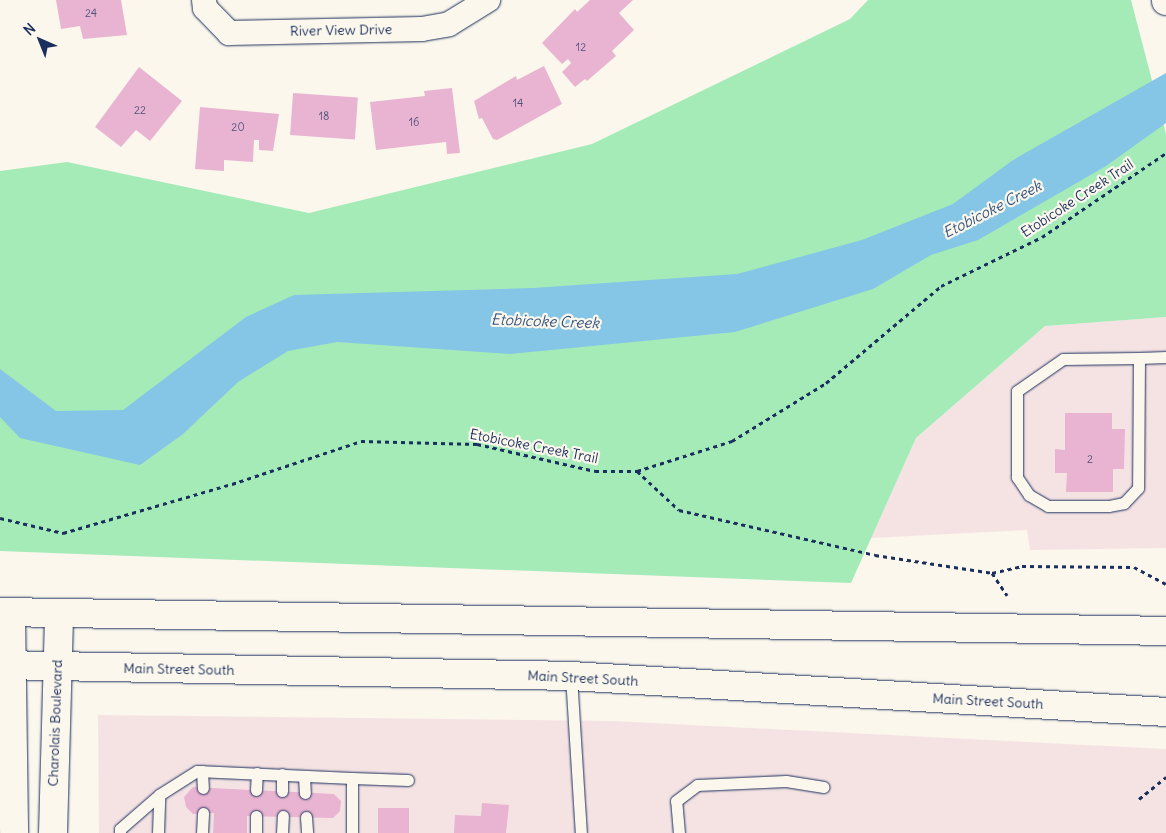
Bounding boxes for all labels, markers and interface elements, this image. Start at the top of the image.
house number: 24 [85,6,97,20]
north arrow [15,15,65,65]
text: N [20,19,39,39]
street label: River View Drive [290,21,392,39]
house number: 12 [576,40,586,54]
house number: 14 [513,96,523,110]
house number: 22 [134,103,146,117]
house number: 18 [319,109,329,123]
house number: 16 [409,115,419,129]
house number: 20 [231,120,245,134]
street label: Etobicoke Creek Trail [1018,155,1136,241]
water label: Etobicoke Creek [940,176,1044,242]
water label: Etobicoke Creek [491,310,599,332]
street label: Etobicoke Creek Trail [468,425,600,467]
house number: 2 [1087,452,1093,466]
street label: Charolais Boulevard [44,659,66,787]
street label: Main Street South [123,660,235,678]
street label: Main Street South [527,667,639,689]
street label: Main Street South [932,690,1044,712]

